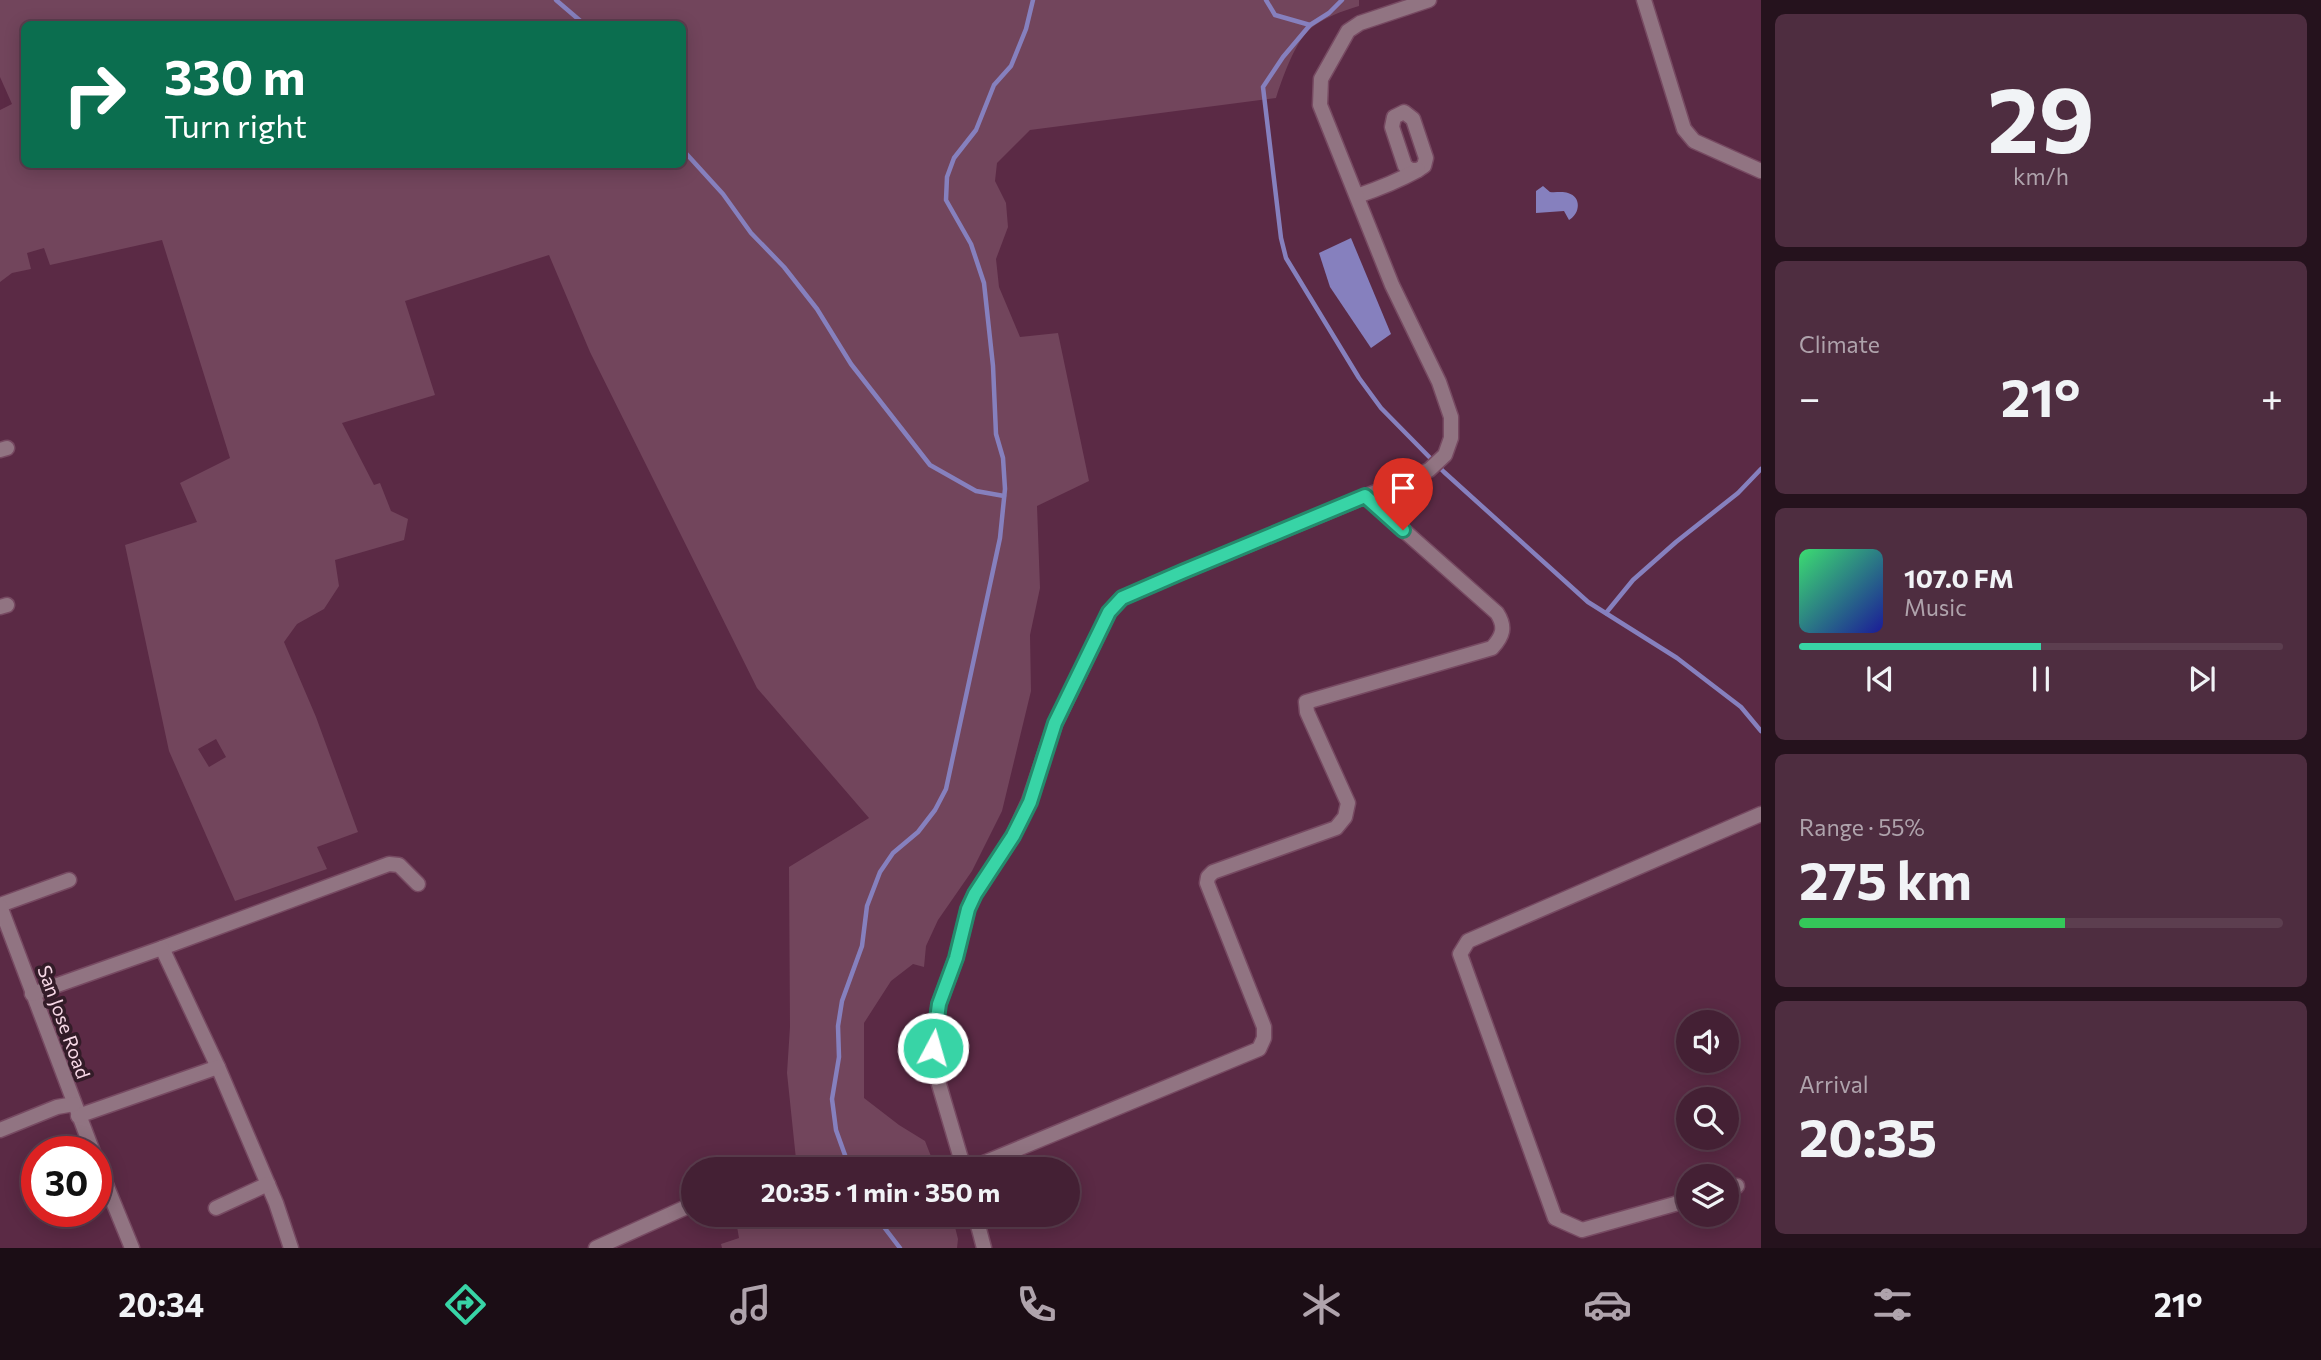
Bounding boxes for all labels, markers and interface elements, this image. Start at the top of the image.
text: 330 m [164,45,305,105]
icon: right [49,49,140,140]
text: 29 [1987,60,2095,172]
text: Turn right [164,105,307,145]
text: km/h [2013,162,2069,190]
text: Climate [1799,330,1880,358]
text: 21° [2001,364,2080,428]
text: − [1799,373,1821,420]
text: + [2261,373,2283,420]
pin [1373,458,1433,530]
icon: arrive [1384,469,1422,507]
text: 107.0 FM [1904,562,2014,593]
text: Music [1904,593,1967,621]
icon: previous [1861,660,1899,698]
icon: pause [2022,660,2060,698]
icon: next [2183,660,2221,698]
text: Range · 55% [1799,813,1925,841]
text: 275 km [1799,847,1972,911]
street label: San Jose Road [33,962,96,1082]
map controls [1676,1010,1739,1227]
button: sound [1676,1010,1739,1073]
position arrow [896,1011,970,1085]
text: Arrival [1799,1070,1869,1098]
button: search [1676,1087,1739,1150]
text: 20:35 [1799,1104,1937,1168]
speed limit sign: 30 [21,1136,112,1227]
button: layers [1676,1164,1739,1227]
text: 20:35 · 1 min · 350 m [761,1176,1000,1207]
icon: directions [441,1280,490,1329]
icon: music [726,1280,775,1329]
icon: phone [1012,1280,1061,1329]
icon: climate [1297,1280,1346,1329]
icon: car [1583,1280,1632,1329]
icon: filters [1868,1280,1917,1329]
text: 20:34 [118,1284,204,1324]
text: 21° [2154,1284,2203,1324]

